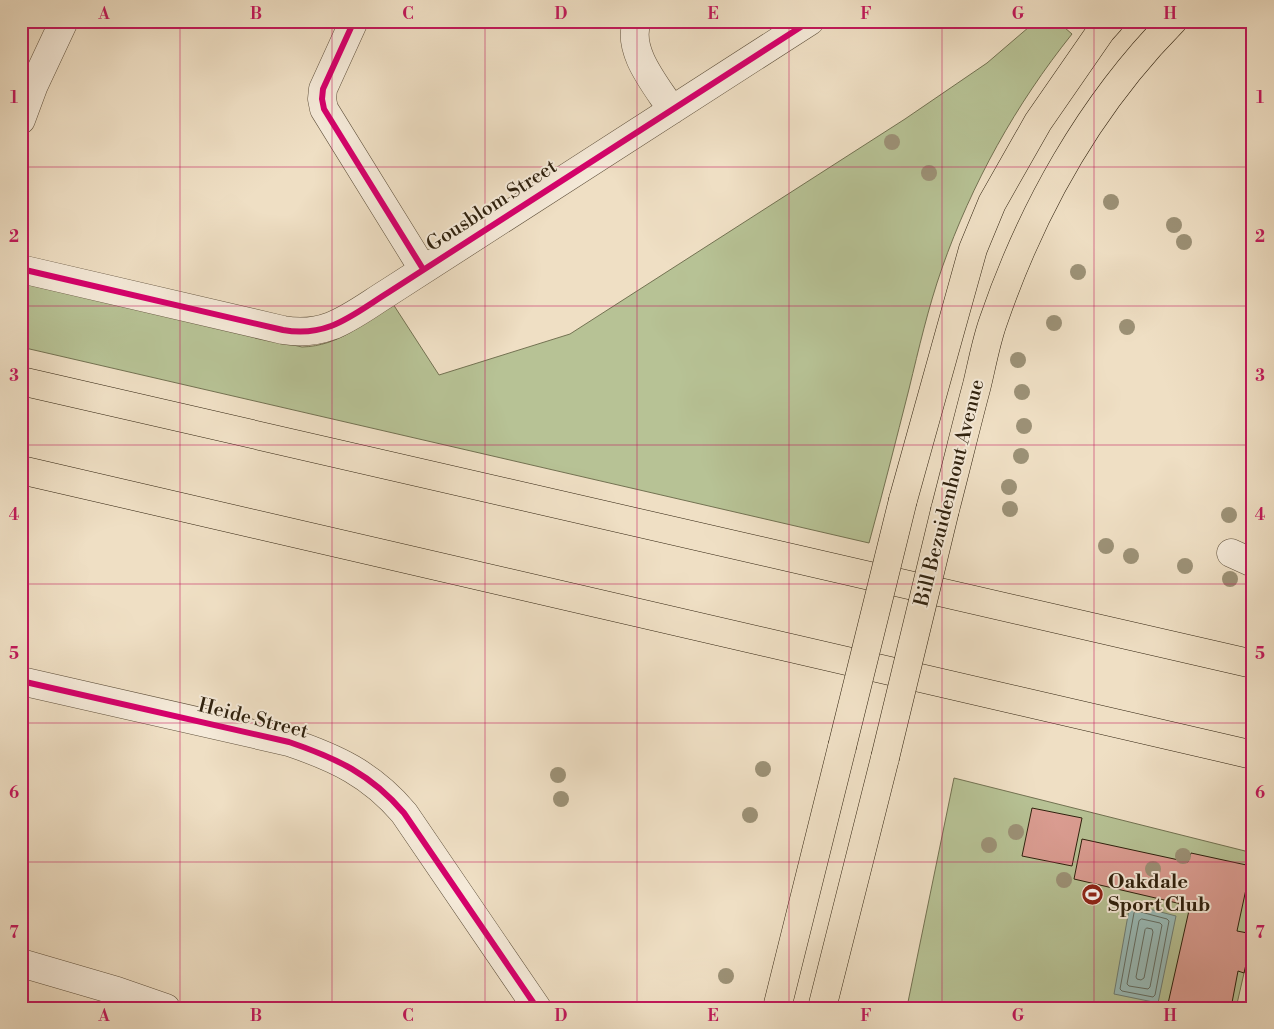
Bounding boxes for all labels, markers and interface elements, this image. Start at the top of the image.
text: A [97,4,110,24]
text: B [250,4,262,24]
text: C [402,4,414,24]
text: D [555,4,568,24]
text: E [707,4,719,24]
text: F [860,4,872,24]
text: G [1012,4,1025,24]
text: H [1163,4,1177,24]
text: 1 [10,88,18,108]
text: 1 [1256,88,1264,108]
street label: Gousblom Street [422,154,562,258]
text: 2 [9,227,19,247]
text: 2 [1255,227,1265,247]
text: 3 [9,366,19,386]
text: 3 [1255,366,1265,386]
street label: Bill Bezuidenhout Avenue [909,377,990,610]
text: 4 [9,505,20,525]
text: 4 [1255,505,1266,525]
text: 5 [9,644,19,664]
text: 5 [1255,644,1265,664]
street label: Heide Street [195,693,311,745]
text: 6 [9,783,19,803]
text: 6 [1255,783,1265,803]
place label: Oakdale Sport Club [1108,870,1210,918]
sports icon: Oakdale Sport Club [1080,882,1104,906]
text: 7 [9,923,19,943]
text: 7 [1255,923,1265,943]
text: A [97,1006,110,1026]
text: B [250,1006,262,1026]
text: C [402,1006,414,1026]
text: D [555,1006,568,1026]
text: E [707,1006,719,1026]
text: F [860,1006,872,1026]
text: G [1012,1006,1025,1026]
text: H [1163,1006,1177,1026]

